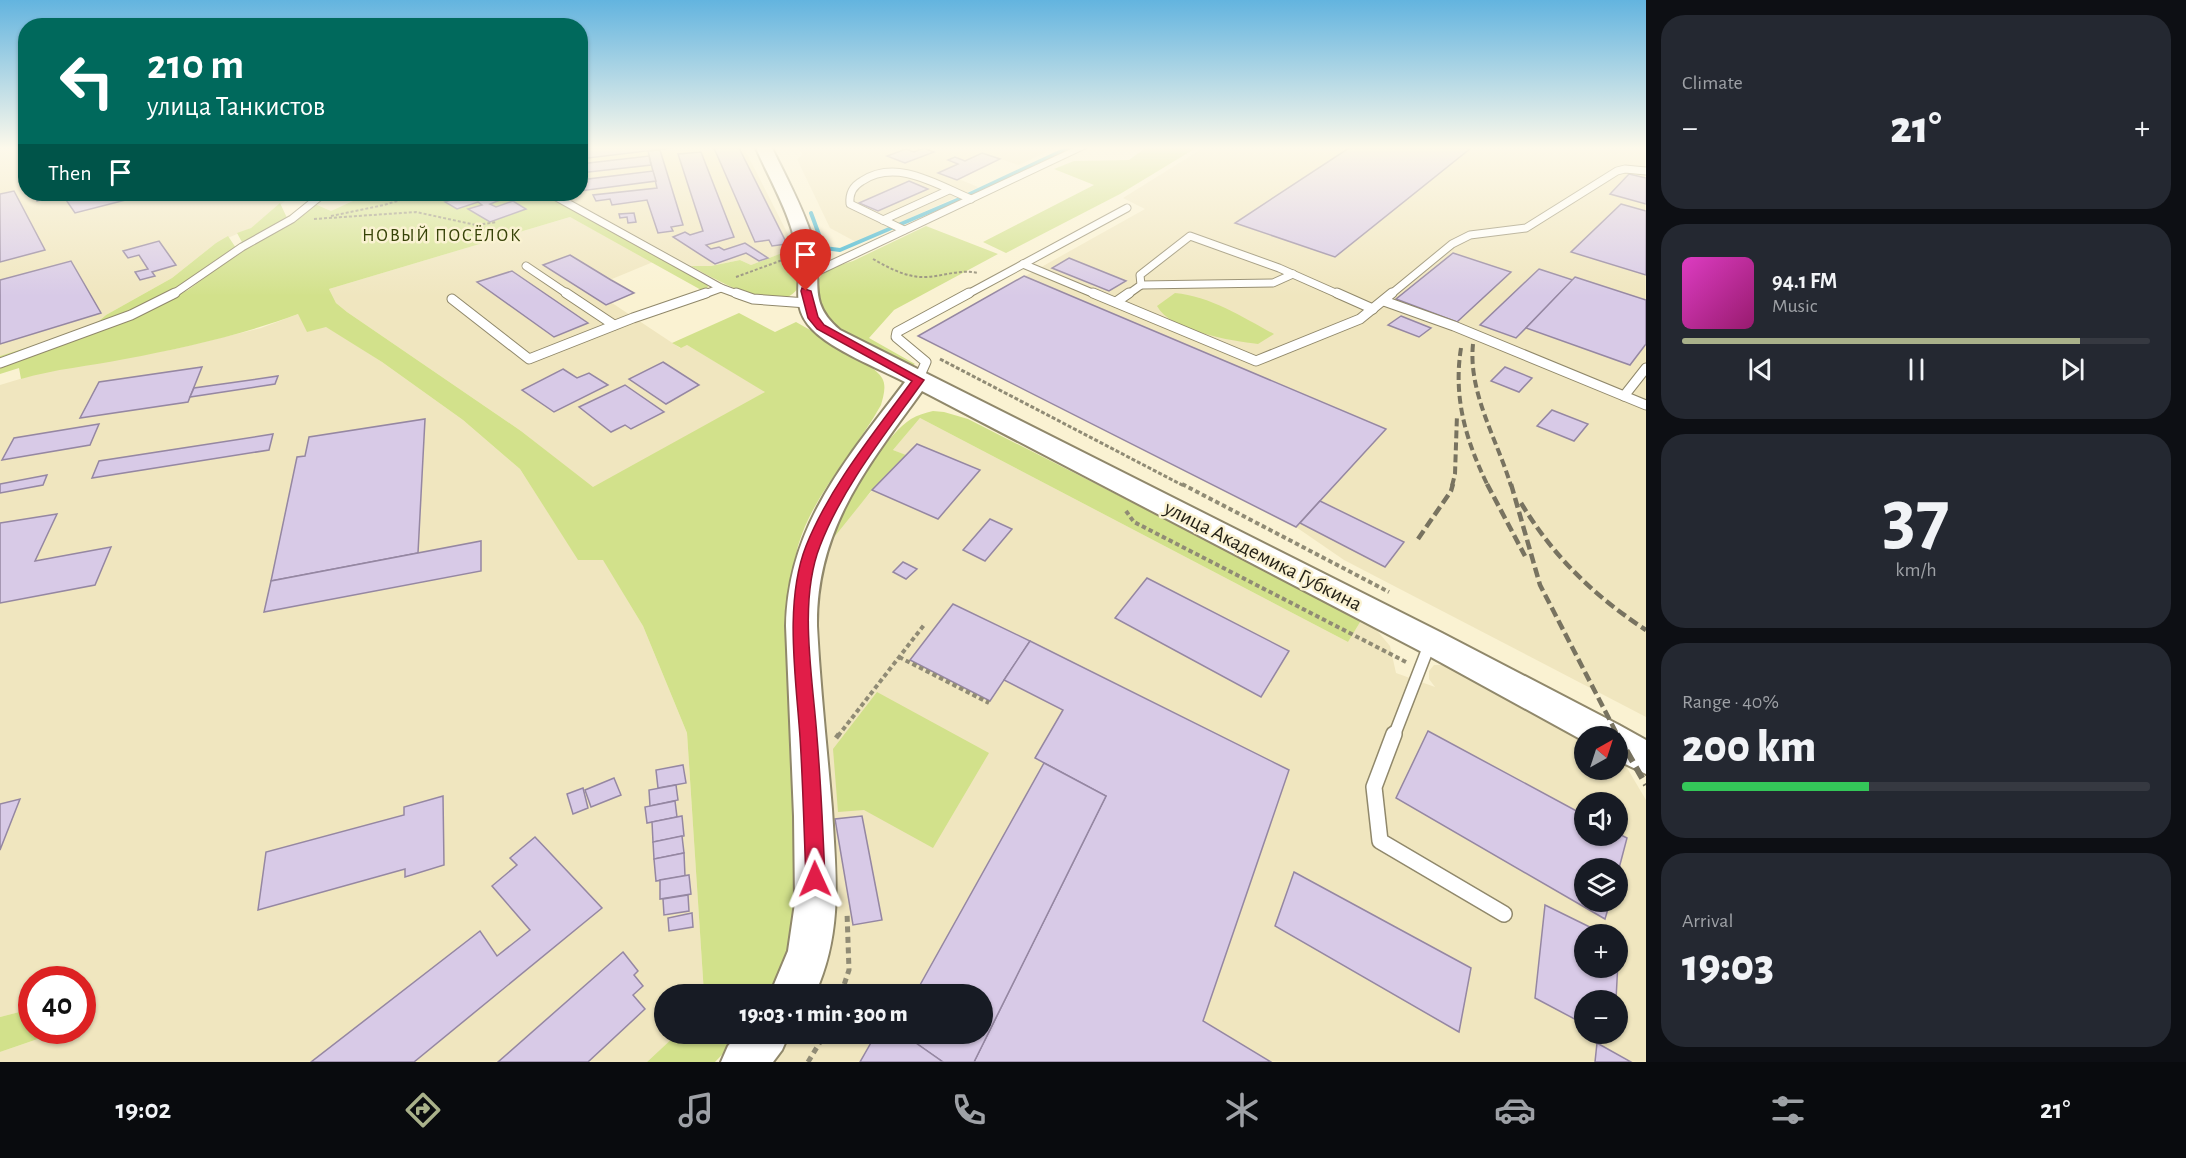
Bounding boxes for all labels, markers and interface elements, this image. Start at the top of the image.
icon: left [48,42,126,120]
text: 210 m [147,44,244,86]
text: Climate [1682,73,1743,93]
text: улица Танкистов [147,93,325,120]
text: 21° [1890,106,1942,151]
text: − [1682,112,1698,145]
text: + [2134,112,2150,145]
icon: arrive [104,156,137,189]
text: Then [48,162,92,184]
district label: НОВЫЙ ПОСЁЛОК [362,225,522,245]
pin [780,229,831,291]
icon: arrive [789,238,822,271]
text: 94.1 FM [1772,270,1837,292]
text: Music [1772,296,1818,316]
icon: previous [1744,353,1777,386]
icon: pause [1900,353,1933,386]
icon: next [2056,353,2089,386]
text: 37 [1882,480,1950,558]
street label: улица Академика Губкина [1160,497,1366,615]
text: km/h [1895,560,1937,580]
text: Range · 40% [1682,692,1779,712]
text: 200 km [1682,725,1816,770]
north arrow [1574,726,1628,780]
map controls [1574,726,1628,1044]
button: sound [1574,792,1628,846]
position arrow [783,847,847,911]
button: layers [1574,858,1628,912]
text: Arrival [1682,911,1733,931]
button: + [1574,924,1628,978]
text: 19:03 [1682,944,1774,989]
speed limit sign: 40 [18,966,96,1044]
button: − [1574,990,1628,1044]
text: 19:03 · 1 min · 300 m [739,1003,908,1025]
icon: directions [402,1089,444,1131]
icon: music [675,1089,717,1131]
icon: phone [948,1089,990,1131]
icon: climate [1221,1089,1263,1131]
icon: car [1494,1089,1536,1131]
icon: filters [1767,1089,1809,1131]
text: 19:02 [115,1096,171,1123]
text: 21° [2040,1096,2070,1123]

